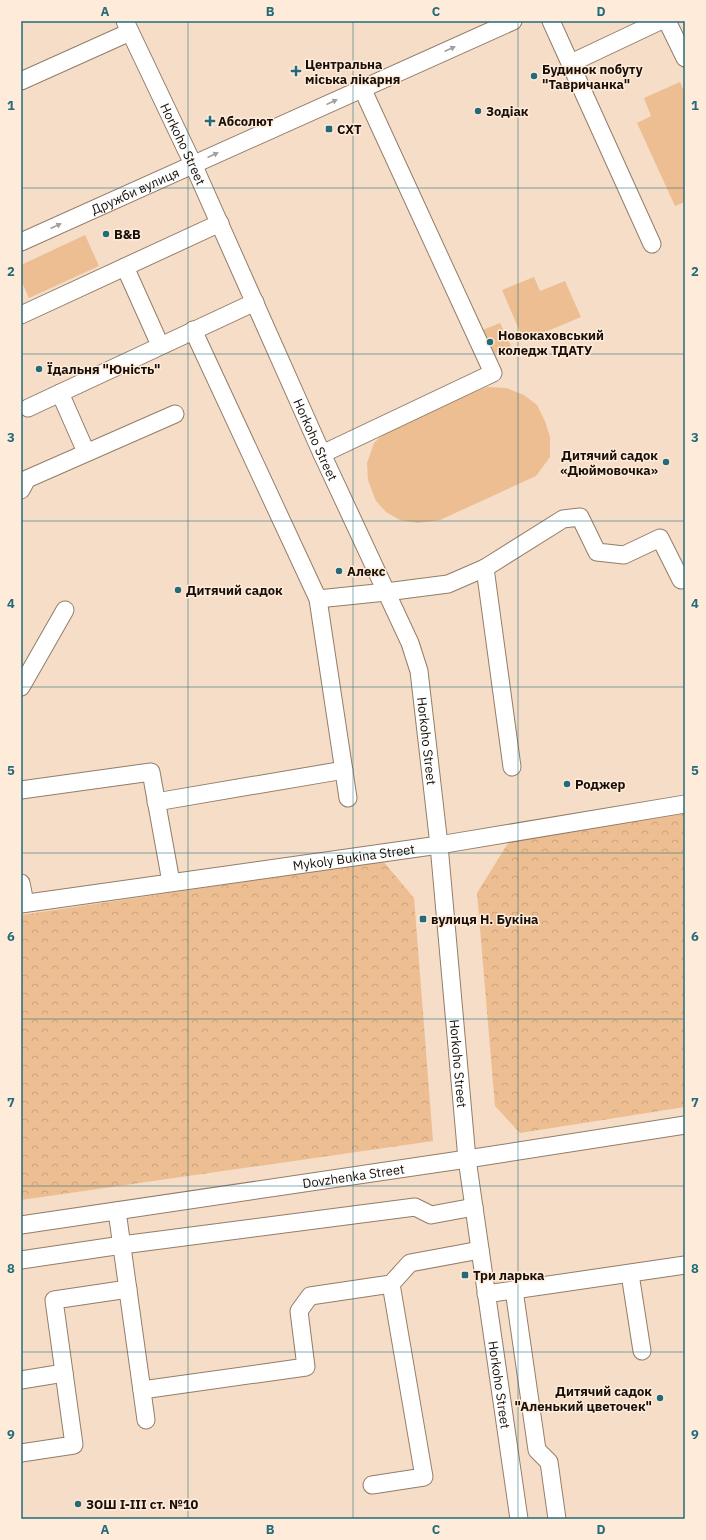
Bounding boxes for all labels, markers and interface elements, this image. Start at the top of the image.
text: A [101,3,110,20]
text: B [266,3,275,20]
text: C [432,3,441,20]
text: D [596,3,606,20]
one-way arrow [445,46,456,52]
place label: Центральна міська лікарня [305,56,400,88]
place label: Будинок побуту "Тавричанка" [542,61,643,93]
marker: Центральна міська лікарня [290,65,302,77]
marker: Будинок побуту "Тавричанка" [529,71,539,81]
text: 1 [7,97,15,114]
text: 1 [691,97,699,114]
one-way arrow [326,99,337,105]
street label: Horkoho Street [157,100,210,188]
place label: Зодіак [486,103,529,120]
marker: Зодіак [473,106,483,116]
place label: Абсолют [218,113,274,130]
marker: Абсолют [205,116,215,126]
place label: СХТ [337,121,362,138]
marker: СХТ [324,124,334,134]
one-way arrow [207,152,219,158]
street label: Дружби вулиця [88,164,182,218]
one-way arrow [51,223,62,229]
place label: В&В [114,226,141,243]
marker: В&В [101,229,111,239]
text: 2 [7,263,15,280]
text: 2 [691,263,699,280]
place label: Новокаховський коледж ТДАТУ [498,327,604,359]
marker: Новокаховський коледж ТДАТУ [485,337,495,347]
place label: Їдальня "Юність" [47,361,160,378]
marker: Їдальня "Юність" [34,364,44,374]
street label: Horkoho Street [290,396,342,484]
text: 3 [7,429,15,446]
text: 3 [691,429,699,446]
place label: Дитячий садок «Дюймовочка» [560,447,658,479]
marker: Дитячий садок «Дюймовочка» [661,457,671,467]
place label: Алекс [347,563,386,580]
marker: Алекс [334,566,344,576]
place label: Дитячий садок [186,582,283,599]
marker: Дитячий садок [173,585,183,595]
text: 4 [7,595,15,612]
text: 4 [691,595,699,612]
street label: Horkoho Street [414,696,441,786]
text: 5 [7,762,15,779]
text: 5 [691,762,699,779]
place label: Роджер [575,776,625,793]
marker: Роджер [562,779,572,789]
street label: Mykoly Bukina Street [292,840,416,874]
place label: вулиця Н. Букіна [431,911,539,928]
marker: вулиця Н. Букіна [418,914,428,924]
text: 6 [7,928,15,945]
text: 6 [691,928,699,945]
street label: Horkoho Street [446,1018,471,1108]
text: 7 [7,1094,15,1111]
text: 7 [691,1094,699,1111]
street label: Dovzhenka Street [301,1160,405,1192]
text: 8 [7,1260,15,1277]
text: 8 [691,1260,699,1277]
place label: Три ларька [473,1267,544,1284]
marker: Три ларька [460,1270,470,1280]
street label: Horkoho Street [485,1340,514,1430]
place label: Дитячий садок "Аленький цветочек" [515,1383,652,1415]
marker: Дитячий садок "Аленький цветочек" [655,1393,665,1403]
text: 9 [7,1426,15,1443]
text: 9 [691,1426,699,1443]
place label: ЗОШ І-ІІІ ст. №10 [86,1496,198,1513]
marker: ЗОШ І-ІІІ ст. №10 [73,1499,83,1509]
text: A [101,1521,110,1538]
text: B [266,1521,275,1538]
text: C [432,1521,441,1538]
text: D [596,1521,606,1538]

